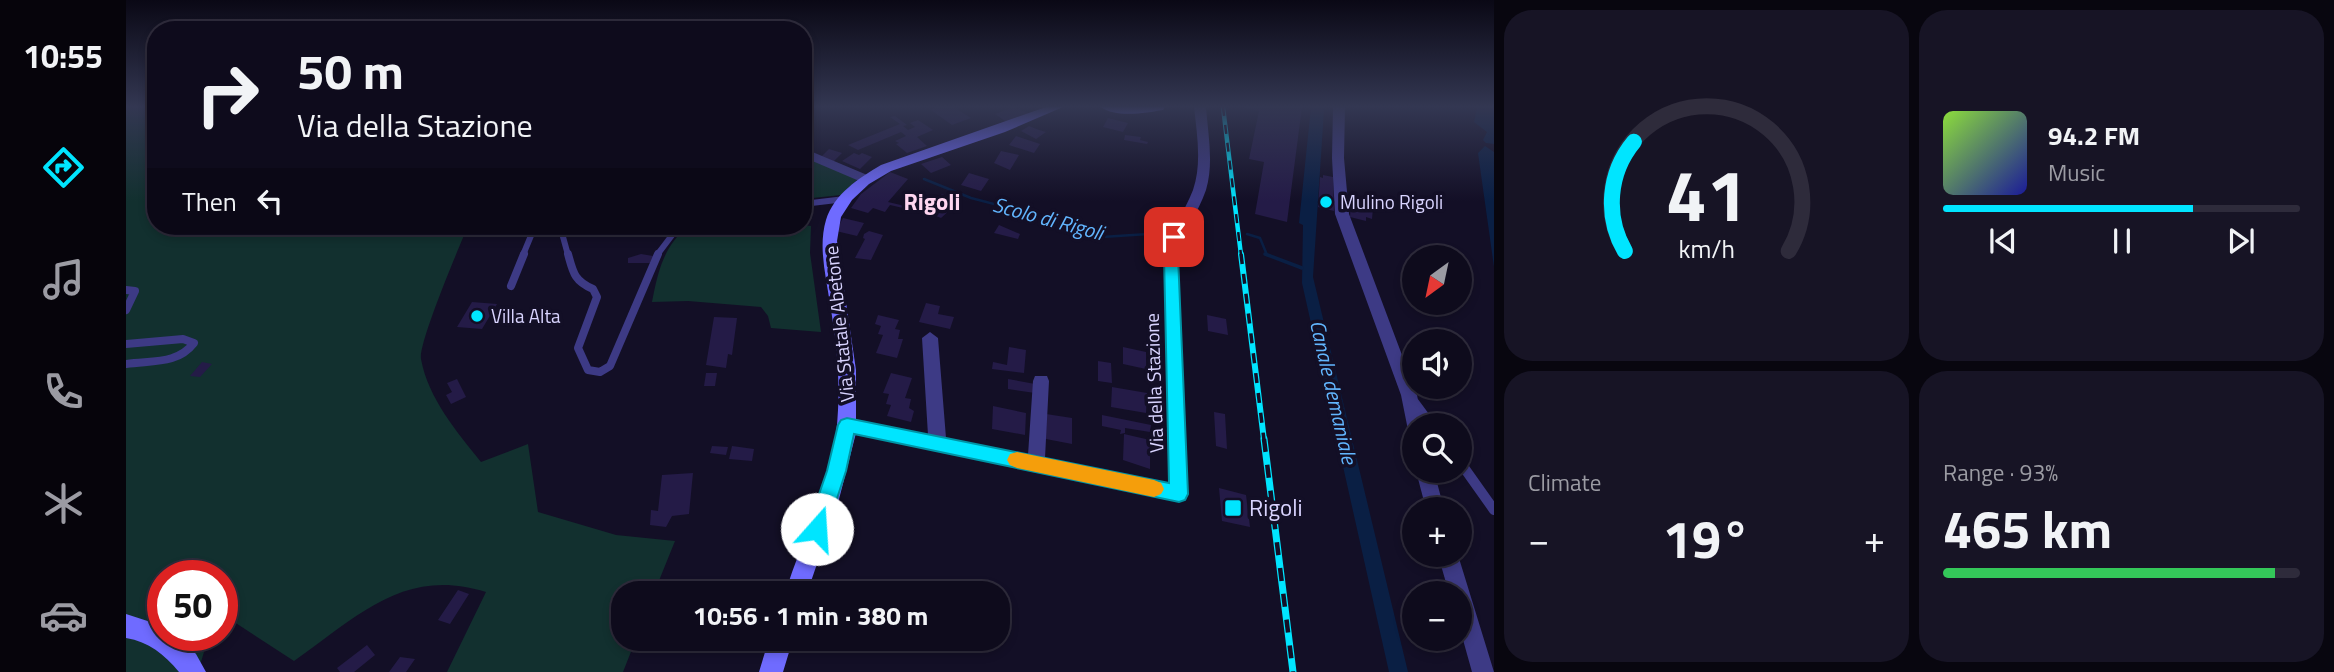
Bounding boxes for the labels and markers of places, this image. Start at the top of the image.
place label: Mulino Rigoli [1340,187,1443,216]
marker: Mulino Rigoli [1318,194,1334,210]
pin [1144,207,1204,267]
place label: Villa Alta [491,301,561,330]
marker: Villa Alta [469,308,485,324]
place label: Rigoli [1249,490,1303,525]
marker: Rigoli [1223,498,1243,518]

